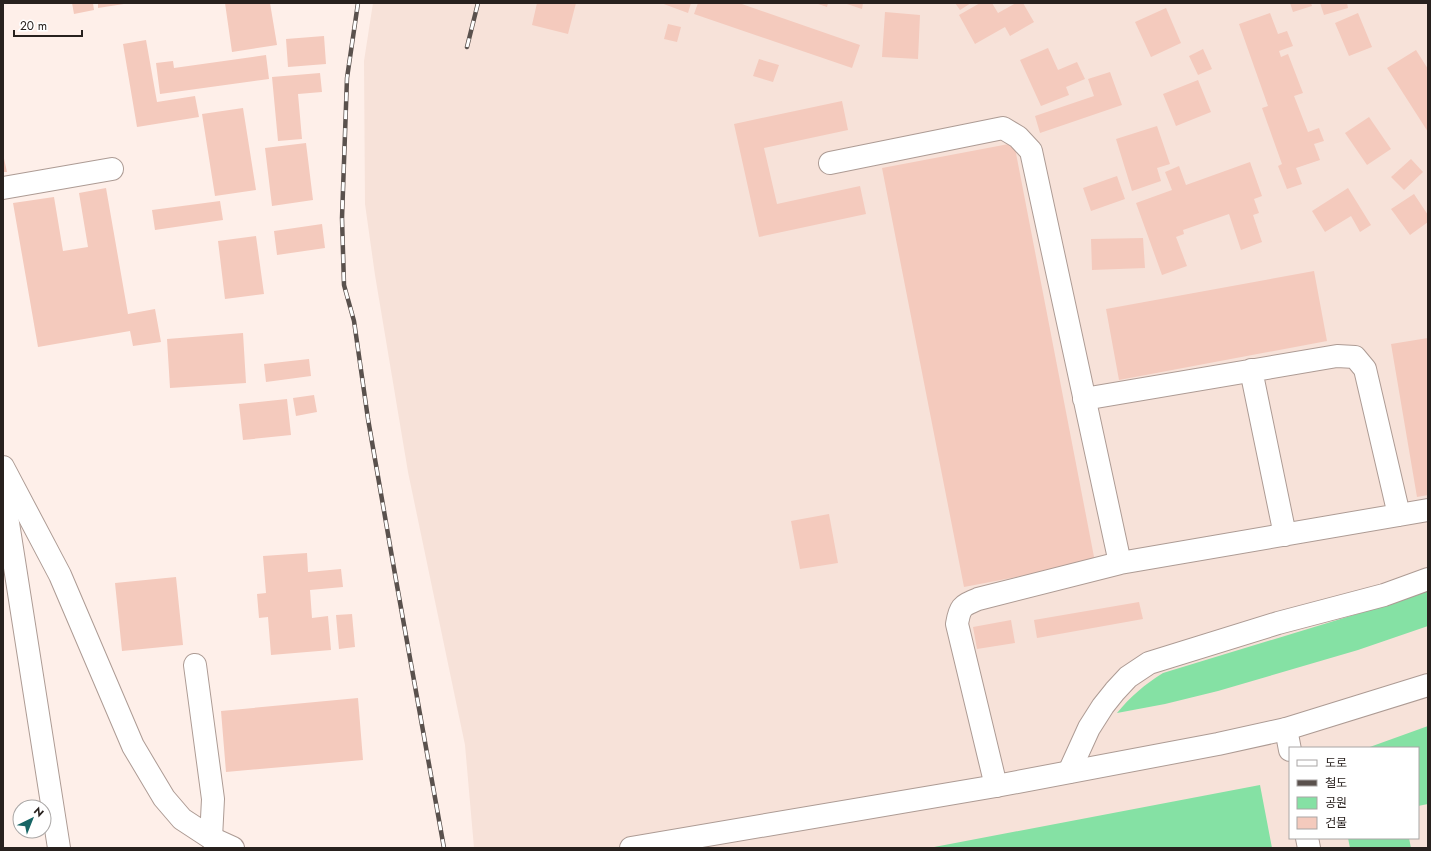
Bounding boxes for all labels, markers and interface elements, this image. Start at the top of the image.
scale bar [14,12,82,38]
text: 20 m [20,17,47,35]
legend [1289,747,1419,839]
text: 도로 [1325,754,1347,772]
text: 철도 [1325,774,1347,792]
text: 공원 [1325,794,1347,812]
north arrow [12,799,52,839]
text: N [30,803,47,821]
text: 건물 [1325,814,1347,832]

